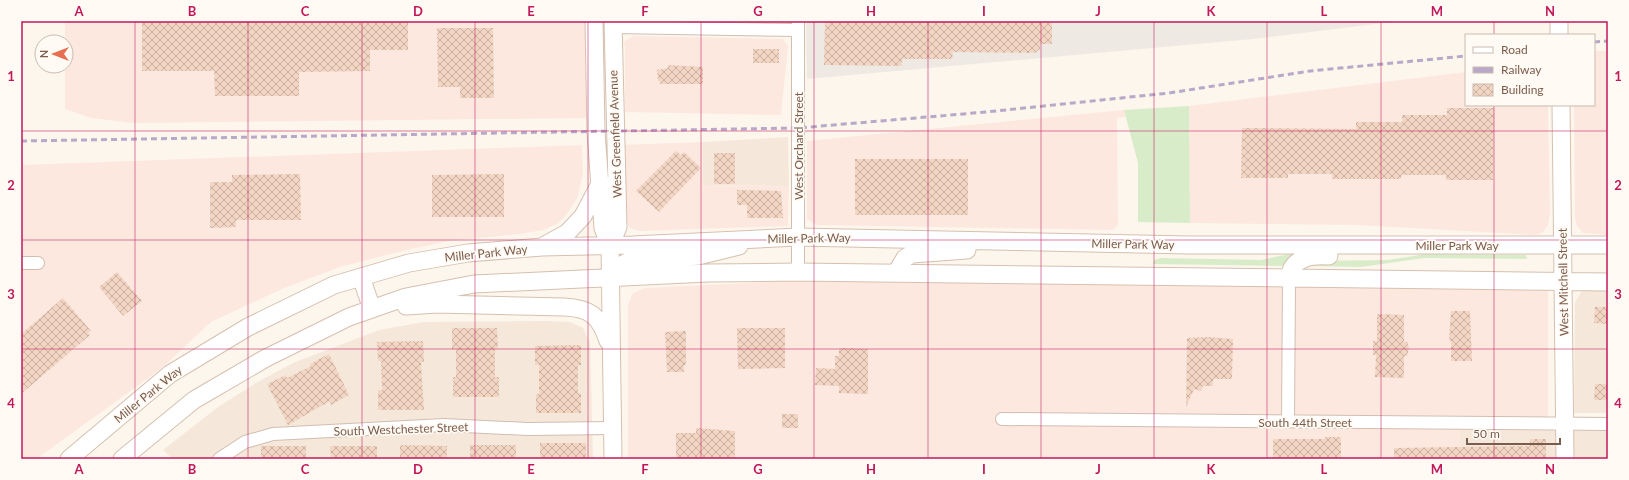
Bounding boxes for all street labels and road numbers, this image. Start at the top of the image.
street label: West Greenfield Avenue [605,70,625,198]
street label: West Orchard Street [791,91,806,200]
street label: West Mitchell Street [1555,227,1571,336]
street label: Miller Park Way [767,230,852,246]
street label: Miller Park Way [1091,236,1176,252]
street label: Miller Park Way [1415,238,1499,253]
street label: Miller Park Way [444,241,529,265]
street label: Miller Park Way [111,361,186,426]
street label: South 44th Street [1258,415,1353,430]
street label: South Westchester Street [333,419,469,439]

